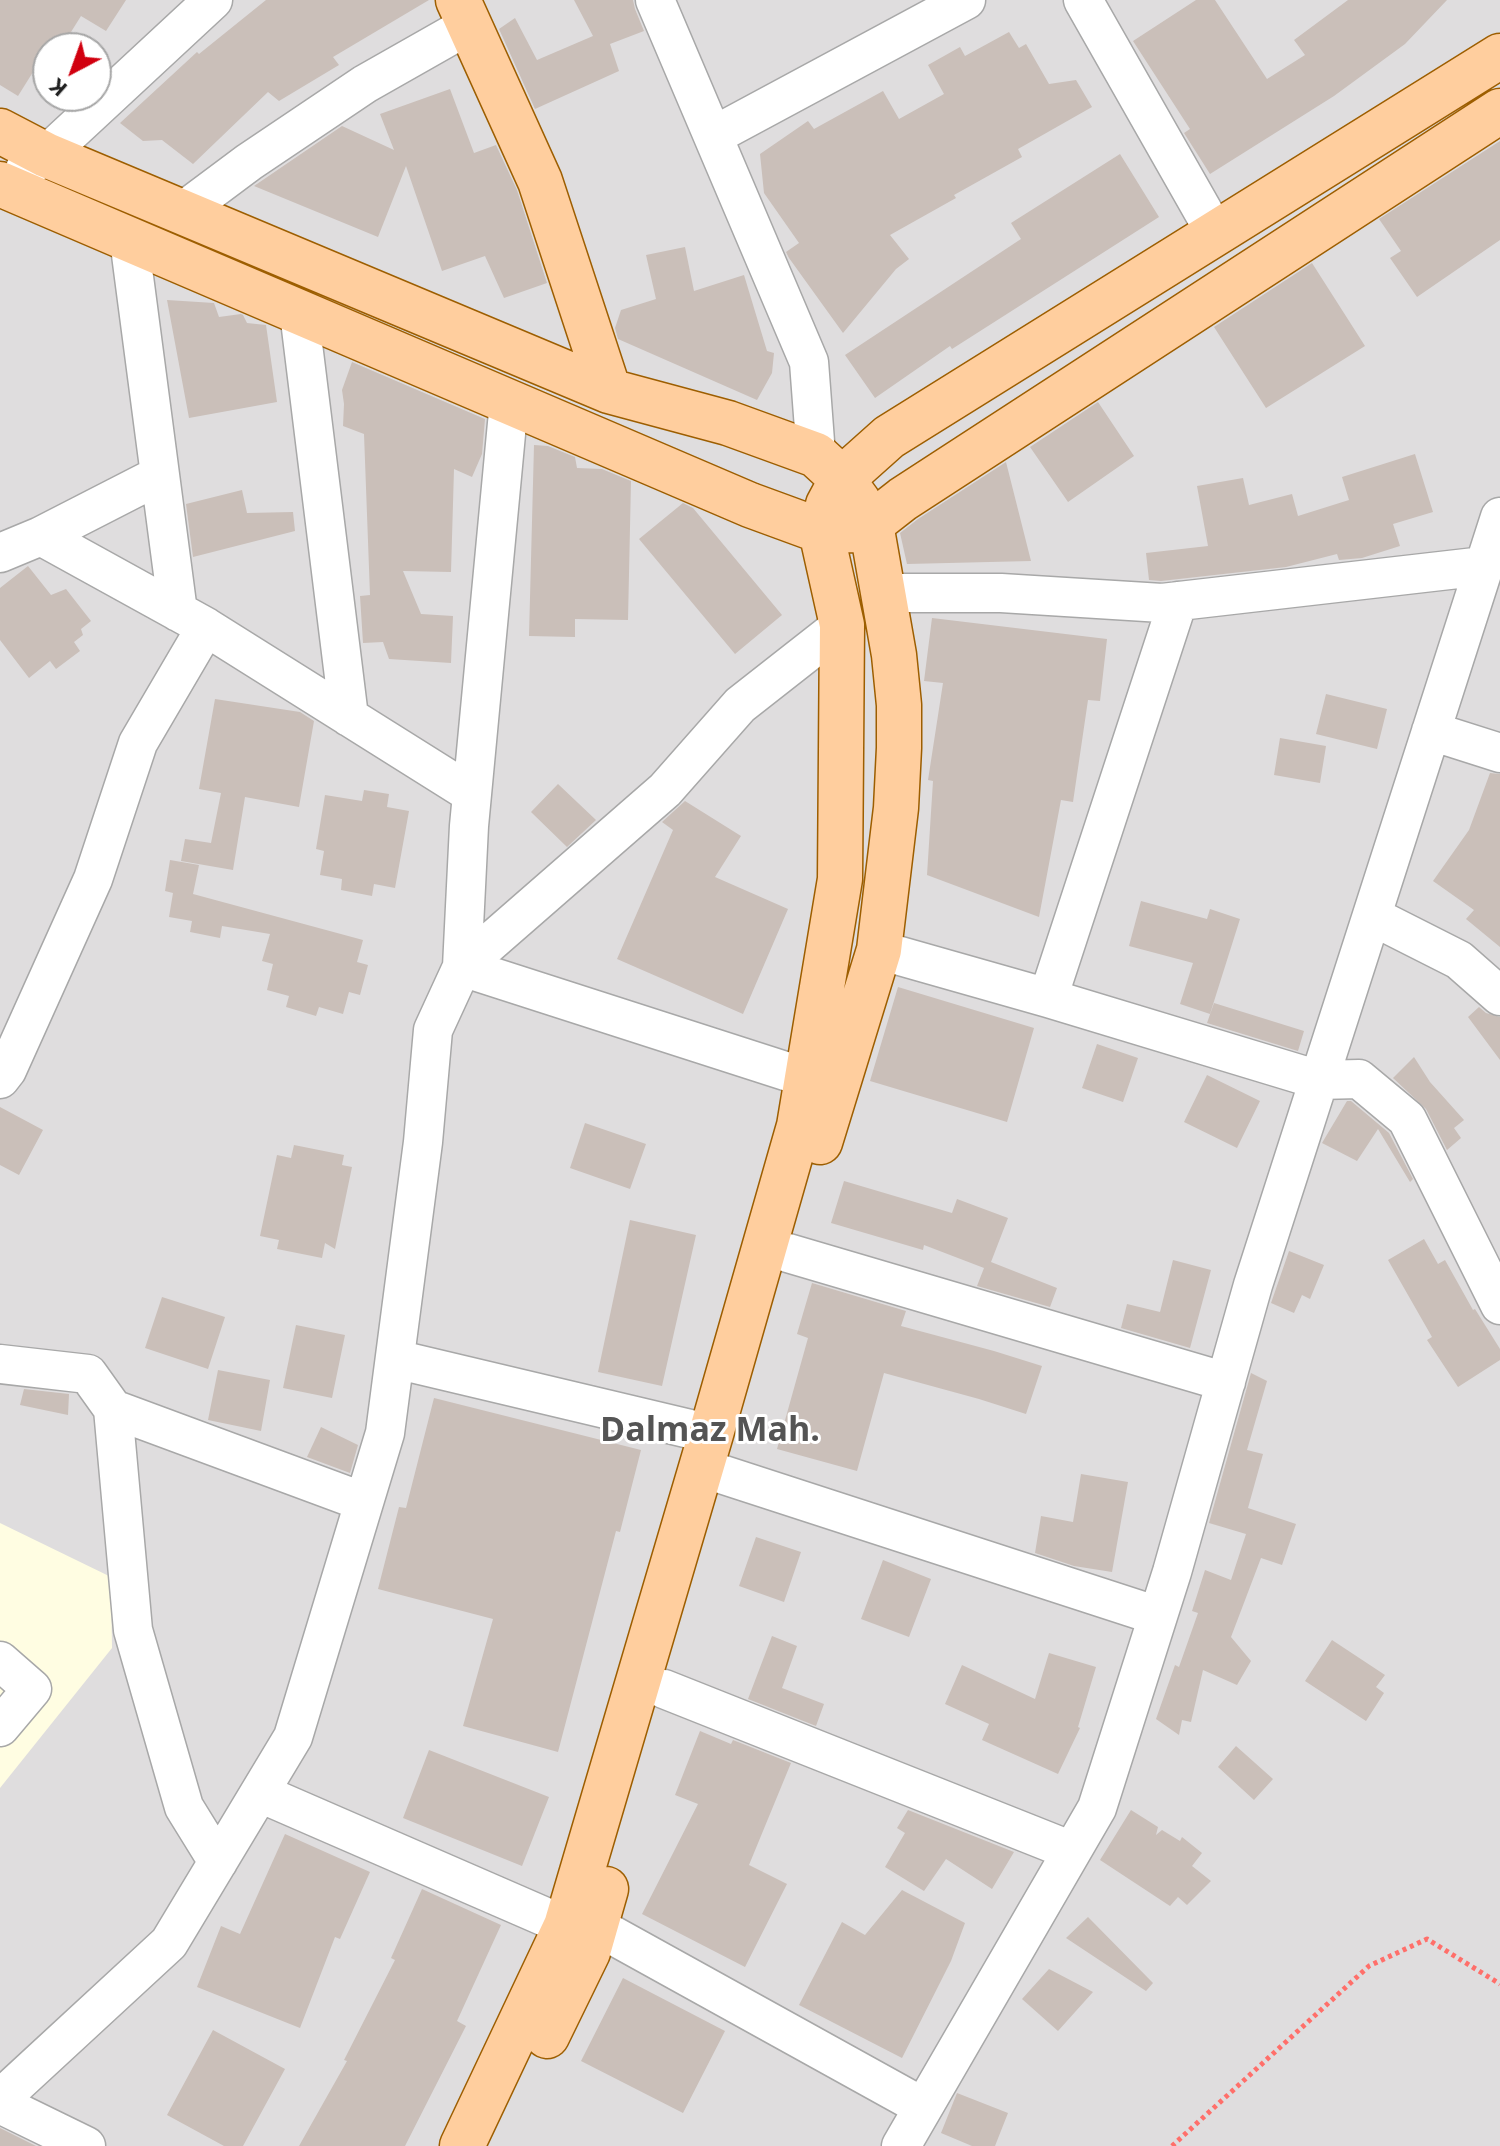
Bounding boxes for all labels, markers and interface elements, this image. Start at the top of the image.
north arrow [32,32,112,112]
text: K [42,72,73,105]
district label: Dalmaz Mah. [600,1411,820,1451]

